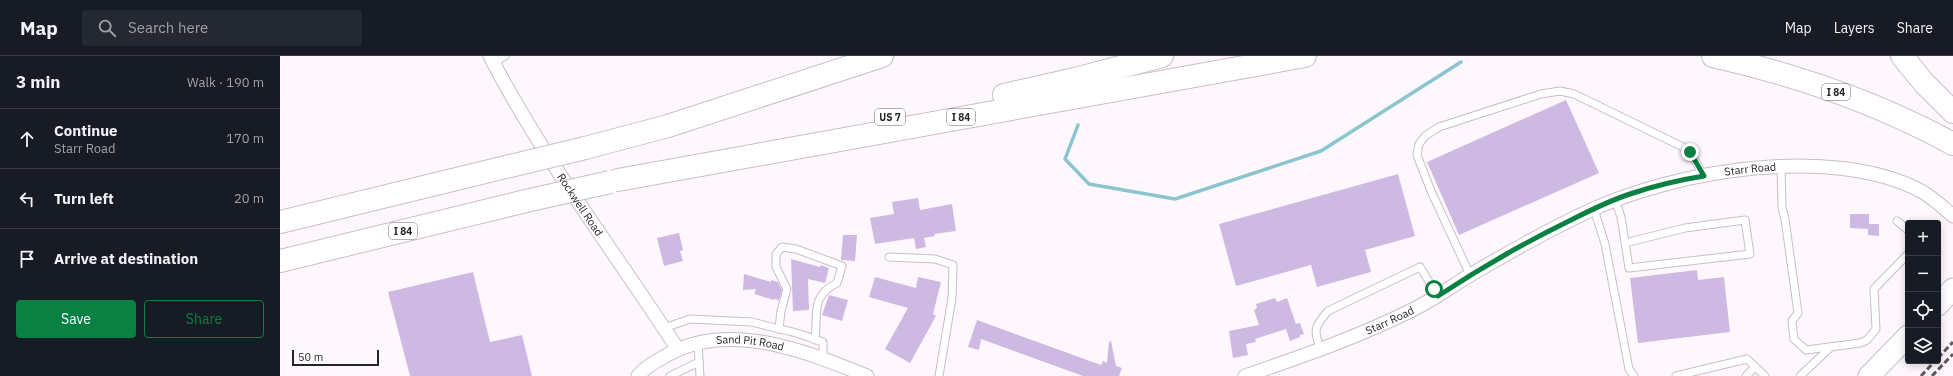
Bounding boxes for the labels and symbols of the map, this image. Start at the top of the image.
road number: I 84 [1822,84,1850,100]
road number: US 7 [875,109,905,125]
road number: I 84 [947,109,975,125]
route end [1681,143,1699,161]
street label: Starr Road [1723,160,1777,179]
street label: Rockwell Road [554,171,606,239]
road number: I 84 [389,223,417,239]
route start [1425,280,1443,298]
street label: Starr Road [1363,303,1416,338]
street label: Sand Pit Road [715,332,786,354]
scale bar [292,348,379,367]

